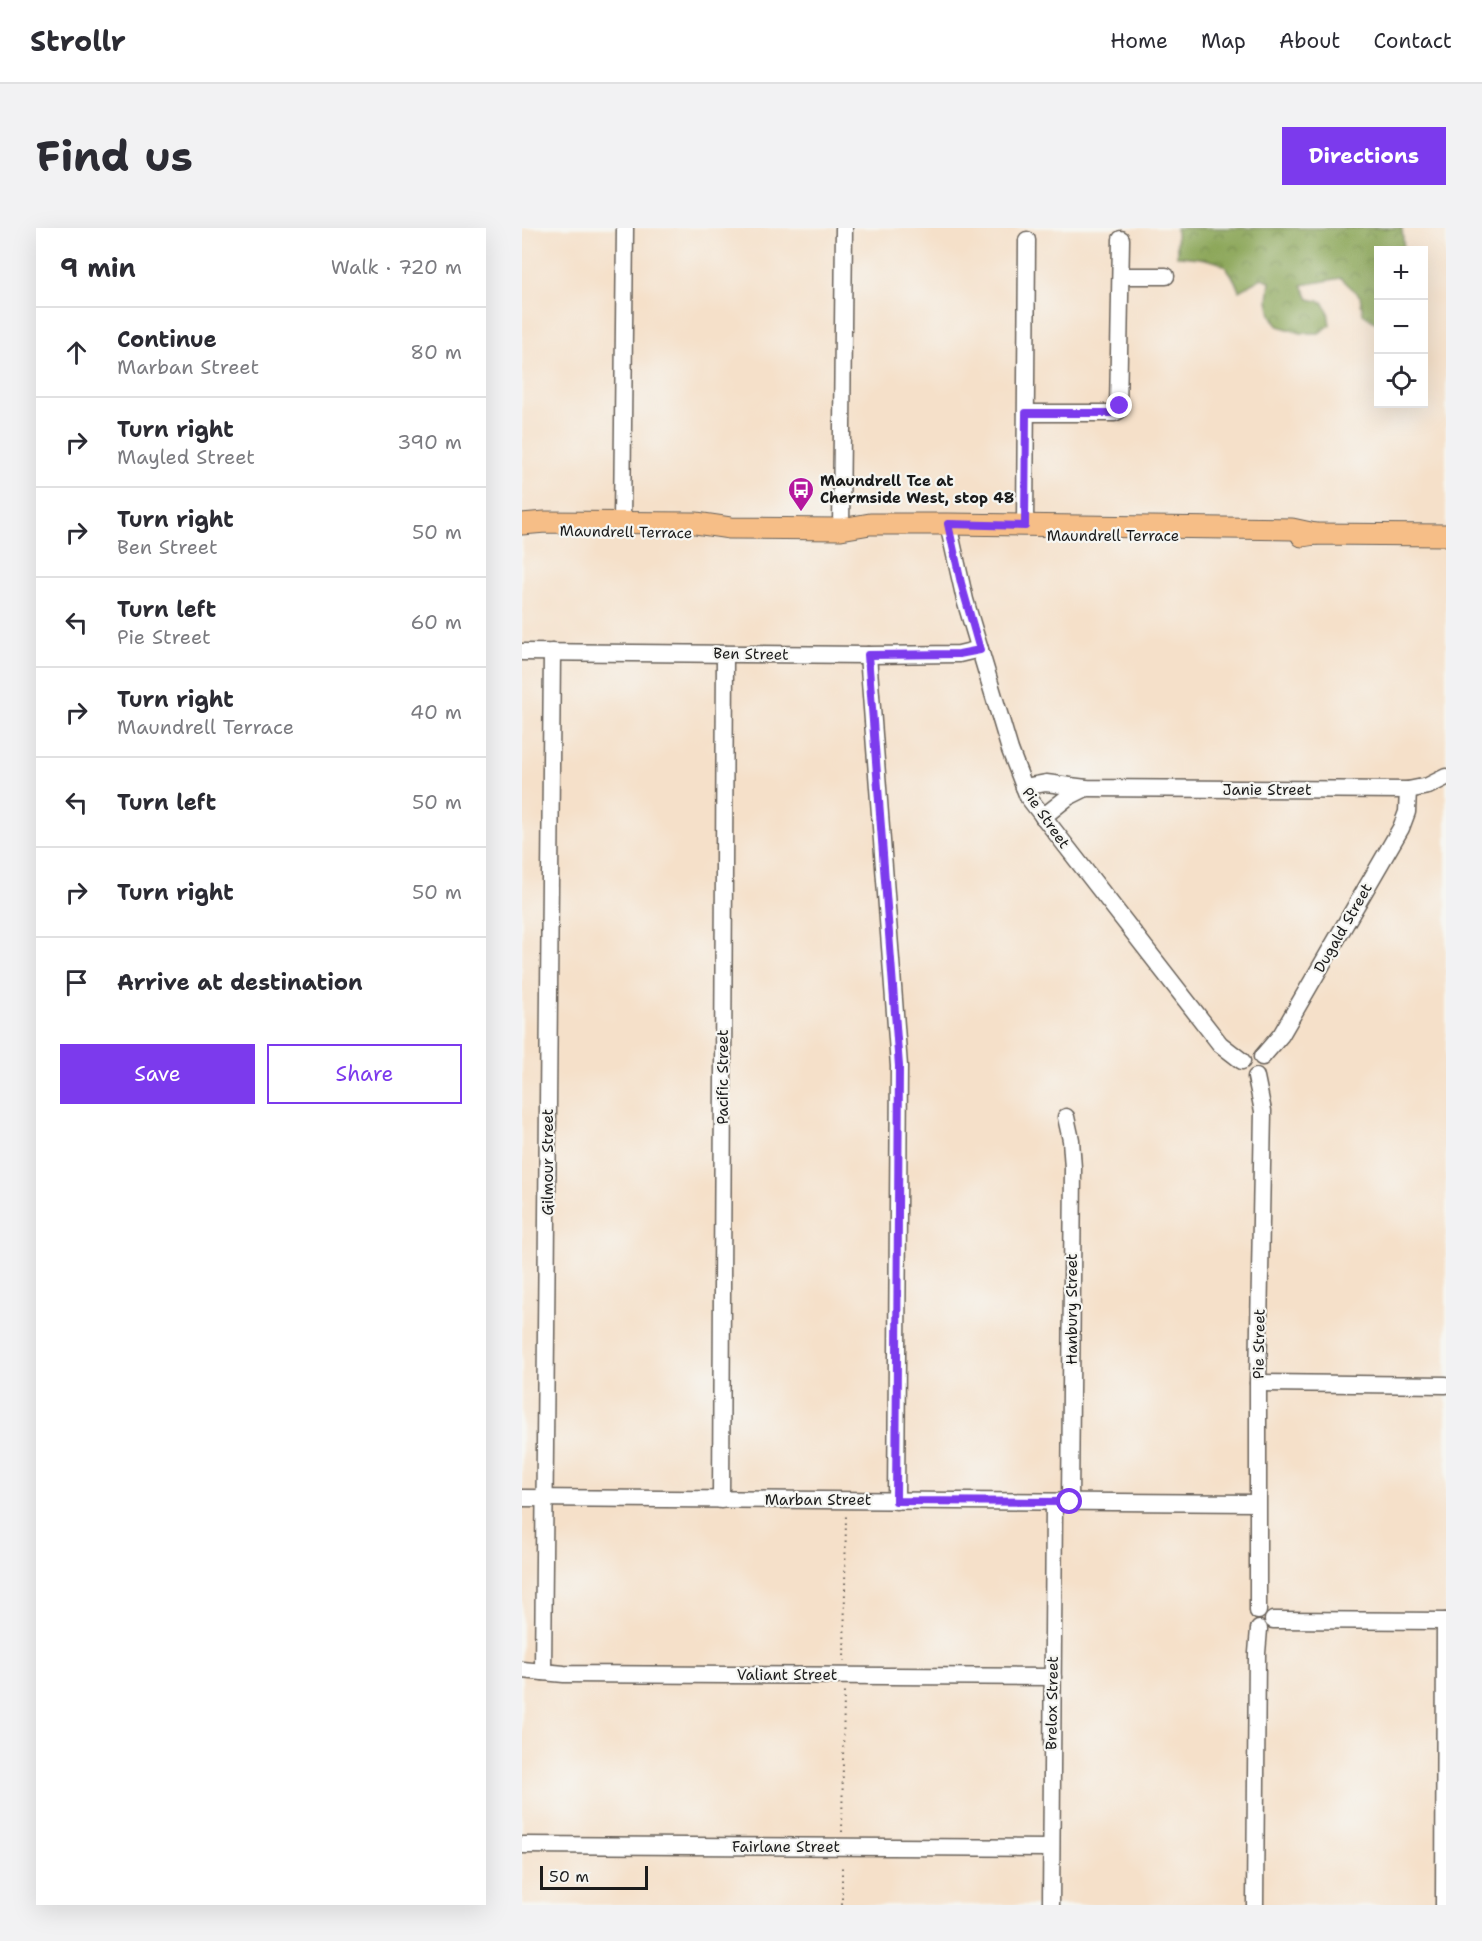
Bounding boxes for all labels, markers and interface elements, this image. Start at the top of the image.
text: Strollr [30,22,126,60]
text: Home [1110,27,1168,55]
text: Map [1201,27,1246,55]
text: About [1279,27,1340,55]
text: Contact [1373,27,1452,55]
button: Directions [1282,127,1446,185]
text: Find us [36,128,193,184]
map controls [1374,246,1428,408]
button: + [1374,246,1428,300]
text: 9 min [60,250,136,285]
text: Walk · 720 m [331,254,462,280]
button: − [1374,300,1428,354]
text: Continue [117,325,217,354]
icon: ahead [60,336,93,369]
text: 80 m [410,339,462,365]
text: Marban Street [117,354,259,380]
button: locate [1374,354,1428,408]
route end [1106,392,1132,418]
text: Turn right [117,415,234,444]
icon: right [60,426,93,459]
text: 390 m [397,429,462,455]
text: Mayled Street [117,444,255,470]
place label: Maundrell Tce at Chermside West, stop 48 [820,471,1014,508]
bus stop icon: Maundrell Tce at Chermside West, stop 48 [786,475,816,513]
text: Turn right [117,505,234,534]
icon: right [60,516,93,549]
text: 50 m [412,519,462,545]
street label: Maundrell Terrace [559,521,693,543]
street label: Maundrell Terrace [1047,526,1179,546]
text: Ben Street [117,534,218,560]
text: Turn left [117,595,216,624]
icon: left [60,606,93,639]
text: 60 m [410,609,462,635]
text: Pie Street [117,624,211,650]
street label: Ben Street [713,643,789,665]
text: Turn right [117,685,234,714]
icon: right [60,696,93,729]
text: 40 m [410,699,462,725]
text: Maundrell Terrace [117,714,294,740]
street label: Janie Street [1223,780,1311,800]
street label: Pie Street [1018,783,1074,853]
icon: left [60,786,93,819]
text: Turn left [117,788,216,817]
text: 50 m [412,789,462,815]
icon: right [60,876,93,909]
text: Turn right [117,878,234,907]
text: 50 m [412,879,462,905]
street label: Dugald Street [1309,880,1377,976]
icon: arrive [60,966,93,999]
text: Arrive at destination [117,968,363,997]
street label: Pacific Street [713,1029,733,1125]
button: Save [60,1044,255,1104]
button: Share [267,1044,462,1104]
street label: Gilmour Street [538,1109,558,1215]
street label: Hanbury Street [1062,1253,1082,1365]
street label: Pie Street [1248,1309,1270,1379]
route start [1056,1488,1082,1514]
street label: Marban Street [765,1490,871,1510]
street label: Brelox Street [1041,1656,1063,1750]
street label: Valiant Street [737,1665,837,1685]
street label: Fairlane Street [732,1837,840,1857]
scale bar [540,1863,648,1890]
text: 50 m [549,1866,589,1887]

